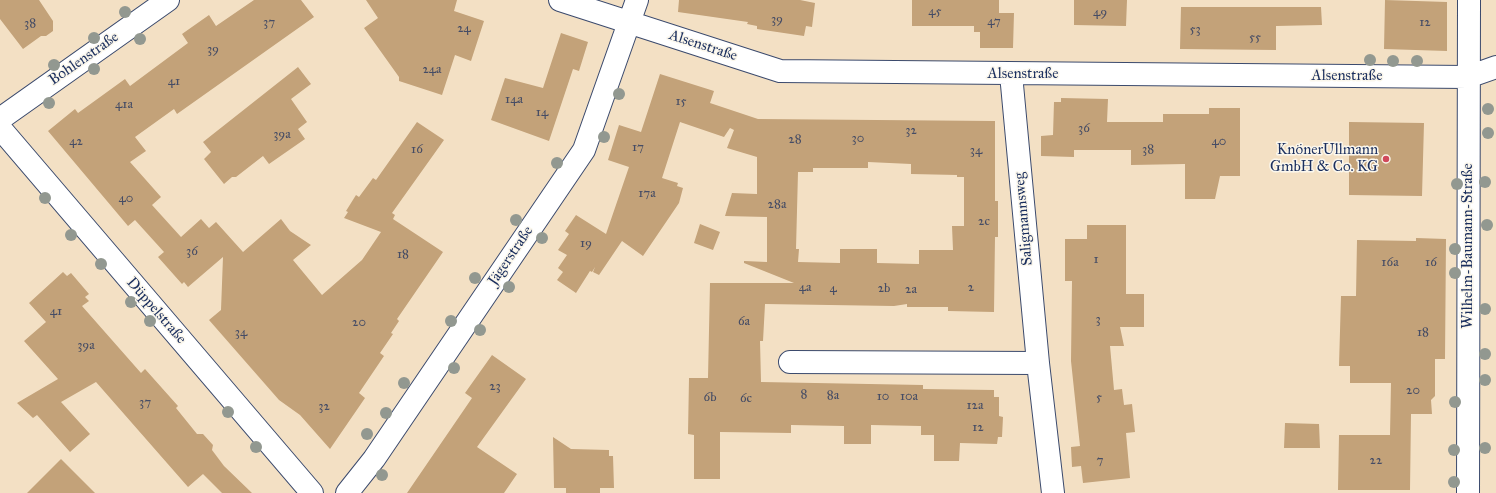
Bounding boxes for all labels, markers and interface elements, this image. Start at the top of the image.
house number: 45 [928,4,942,20]
house number: 49 [1093,5,1107,21]
house number: 39 [771,12,783,28]
house number: 47 [987,14,1001,30]
house number: 37 [263,15,275,31]
house number: 12 [1419,15,1431,31]
house number: 38 [24,16,36,32]
house number: 24 [457,21,471,37]
house number: 53 [1189,22,1201,38]
street label: Alsenstraße [667,27,739,65]
street label: Bohlenstraße [46,28,122,90]
house number: 55 [1249,30,1261,46]
house number: 39 [207,42,219,58]
house number: 24a [422,62,442,78]
street label: Alsenstraße [988,65,1058,83]
street label: Alsenstraße [1312,67,1382,85]
house number: 41 [168,74,180,90]
house number: 14a [505,92,523,108]
house number: 15 [675,94,687,110]
house number: 41a [115,97,133,113]
house number: 14 [536,105,548,121]
house number: 36 [1078,121,1090,137]
house number: 32 [905,123,917,139]
house number: 39a [273,127,291,143]
house number: 30 [852,131,864,147]
house number: 28 [788,132,802,148]
house number: 42 [69,134,83,150]
house number: 40 [1212,134,1226,150]
house number: 17 [632,140,644,156]
place label: KnönerUllmann GmbH & Co. KG [1270,141,1378,176]
house number: 16 [411,142,423,158]
house number: 38 [1142,142,1154,158]
house number: 34 [970,143,982,159]
marker: KnönerUllmann GmbH & Co. KG [1381,154,1391,164]
street label: Wilhelm-Baumann-Straße [1459,163,1477,329]
street label: Saligmannsweg [1011,172,1037,266]
house number: 17a [638,186,656,202]
house number: 40 [119,191,133,207]
house number: 28a [768,197,786,213]
house number: 2c [978,214,990,230]
street label: Jägerstraße [485,223,537,289]
house number: 19 [580,236,592,252]
house number: 36 [186,244,198,260]
house number: 18 [397,247,409,263]
house number: 1 [1093,252,1099,268]
house number: 16a [1381,255,1399,271]
house number: 16 [1425,255,1437,271]
street label: Düppelstraße [122,274,190,348]
house number: 4a [799,280,811,296]
house number: 2 [968,280,974,296]
house number: 4 [829,281,837,297]
house number: 2b [878,281,890,297]
house number: 2a [905,282,917,298]
house number: 41 [50,304,62,320]
house number: 3 [1095,312,1101,328]
house number: 6a [738,314,750,330]
house number: 20 [352,315,366,331]
house number: 34 [235,325,247,341]
house number: 18 [1417,325,1429,341]
house number: 39a [77,338,95,354]
house number: 23 [489,379,501,395]
house number: 20 [1406,383,1420,399]
house number: 8 [801,387,807,403]
house number: 8a [827,388,839,404]
house number: 10 [877,389,889,405]
house number: 10a [900,389,918,405]
house number: 6b [704,390,716,406]
house number: 5 [1096,390,1102,406]
house number: 6c [740,391,752,407]
house number: 37 [139,395,151,411]
house number: 12a [966,398,984,414]
house number: 32 [318,399,330,415]
house number: 12 [972,420,984,436]
house number: 7 [1097,453,1103,469]
house number: 22 [1370,453,1382,469]

